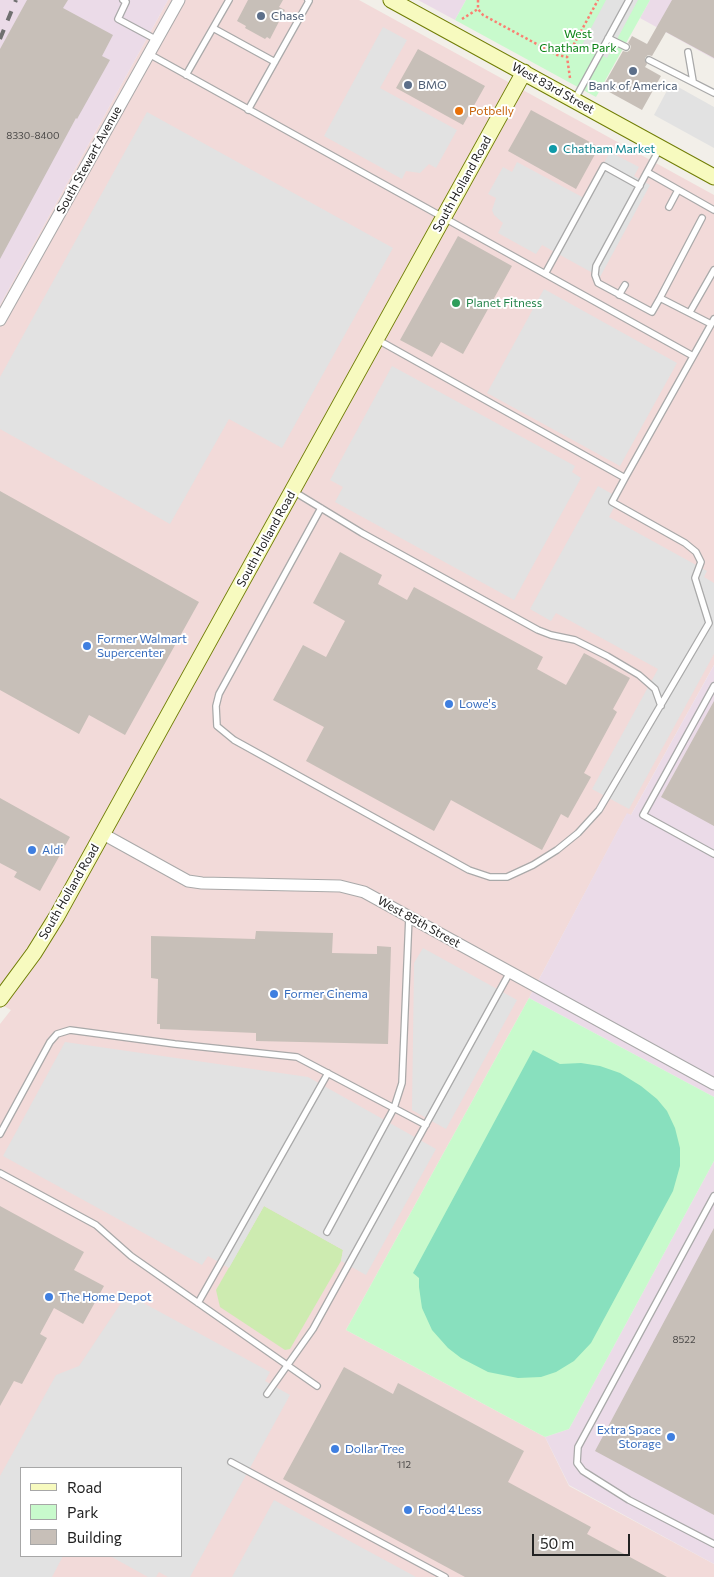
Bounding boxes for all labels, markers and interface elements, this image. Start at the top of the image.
place label: Chase [271,9,304,23]
marker: Chase [255,10,267,22]
park label: West Chatham Park [539,27,617,55]
street label: West 83rd Street [509,59,597,117]
marker: Bank of America [627,65,639,77]
place label: BMO [418,78,447,92]
marker: BMO [402,79,414,91]
place label: Bank of America [589,79,677,93]
street label: South Stewart Avenue [53,104,125,216]
place label: Potbelly [469,104,514,118]
marker: Potbelly [453,105,465,117]
house number: 8330-8400 [6,130,60,142]
street label: South Holland Road [430,133,494,235]
place label: Chatham Market [563,142,655,156]
marker: Chatham Market [547,143,559,155]
place label: Planet Fitness [466,296,542,310]
marker: Planet Fitness [450,297,462,309]
street label: South Holland Road [234,488,298,590]
place label: Former Walmart Supercenter [97,632,187,660]
marker: Former Walmart Supercenter [81,640,93,652]
place label: Lowe's [459,697,496,711]
marker: Lowe's [443,698,455,710]
street label: South Holland Road [36,842,102,942]
place label: Aldi [42,843,63,857]
marker: Aldi [26,844,38,856]
street label: West 85th Street [375,893,463,951]
place label: Former Cinema [284,987,368,1001]
marker: Former Cinema [268,988,280,1000]
place label: The Home Depot [59,1290,152,1304]
marker: The Home Depot [43,1291,55,1303]
house number: 8522 [673,1334,695,1346]
place label: Extra Space Storage [597,1423,661,1451]
marker: Extra Space Storage [665,1431,677,1443]
place label: Dollar Tree [345,1442,404,1456]
marker: Dollar Tree [329,1443,341,1455]
house number: 112 [397,1459,411,1471]
legend [20,1467,182,1557]
text: Road [67,1478,102,1496]
text: Park [67,1503,98,1521]
place label: Food 4 Less [418,1503,482,1517]
marker: Food 4 Less [402,1504,414,1516]
scale bar [534,1524,632,1556]
text: Building [67,1528,122,1546]
text: 50 m [540,1534,574,1552]

